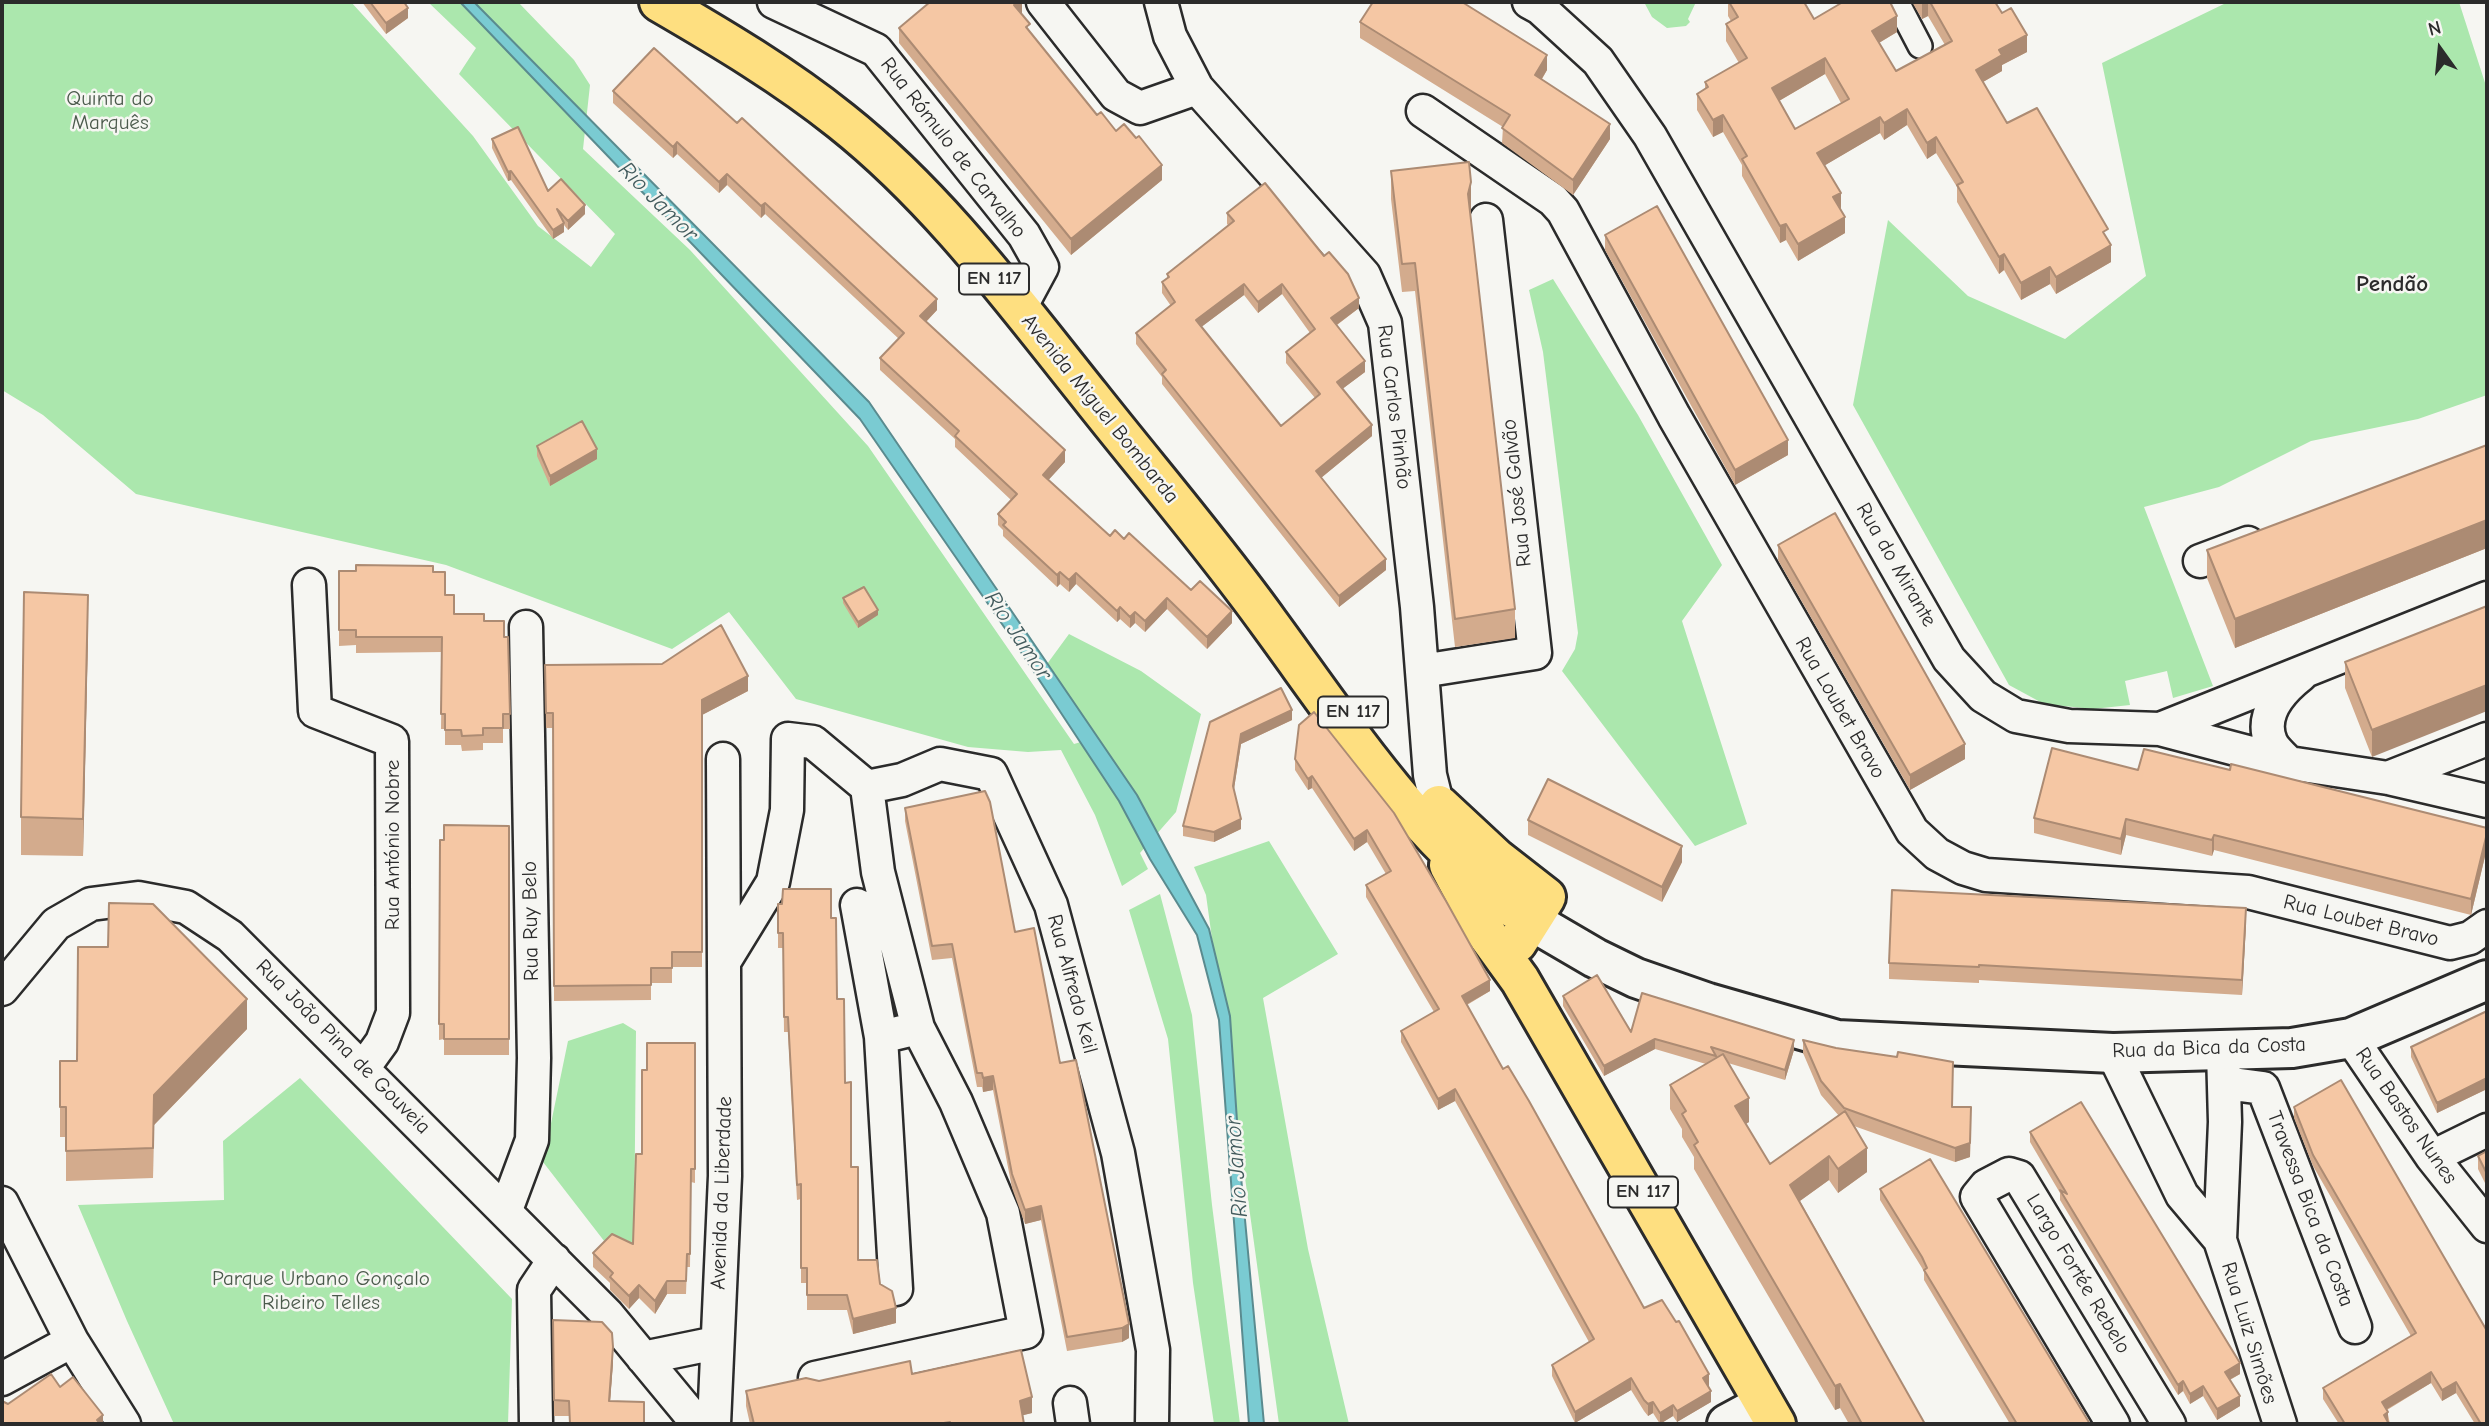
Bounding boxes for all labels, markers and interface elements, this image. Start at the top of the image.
north arrow [2405,14,2475,84]
text: N [2426,16,2443,41]
street label: Rua Rómulo de Carvalho [875,53,1031,243]
park label: Quinta do Marquês [66,86,154,136]
water label: Rio Jamor [612,156,704,248]
road number: EN 117 [959,264,1029,294]
district label: Pendão [2356,270,2428,298]
street label: Avenida Miguel Bombarda [1016,309,1184,509]
street label: Rua Carlos Pinhão [1371,323,1417,491]
street label: Rua José Galvão [1497,418,1537,568]
street label: Rua do Mirante [1850,499,1942,631]
water label: Rio Jamor [978,586,1058,686]
street label: Rua Loubet Bravo [1789,633,1891,783]
road number: EN 117 [1318,696,1388,727]
street label: Rua António Nobre [380,760,406,930]
street label: Rua Ruy Belo [517,861,545,981]
street label: Rua Loubet Bravo [2281,890,2441,952]
street label: Rua Alfredo Keil [1041,912,1103,1056]
street label: Rua João Pina de Gouveia [250,954,436,1140]
street label: Rua da Bica da Costa [2112,1032,2306,1064]
street label: Rua Bastos Nunes [2349,1043,2463,1189]
street label: Avenida da Liberdade [706,1096,738,1290]
street label: Travessa Bica da Costa [2261,1108,2359,1310]
water label: Rio Jamor [1220,1115,1254,1219]
road number: EN 117 [1608,1176,1678,1208]
street label: Largo Fortée Rebelo [2020,1190,2136,1358]
street label: Rua Luiz Simões [2215,1259,2283,1407]
park label: Parque Urbano Gonçalo Ribeiro Telles [212,1266,430,1316]

